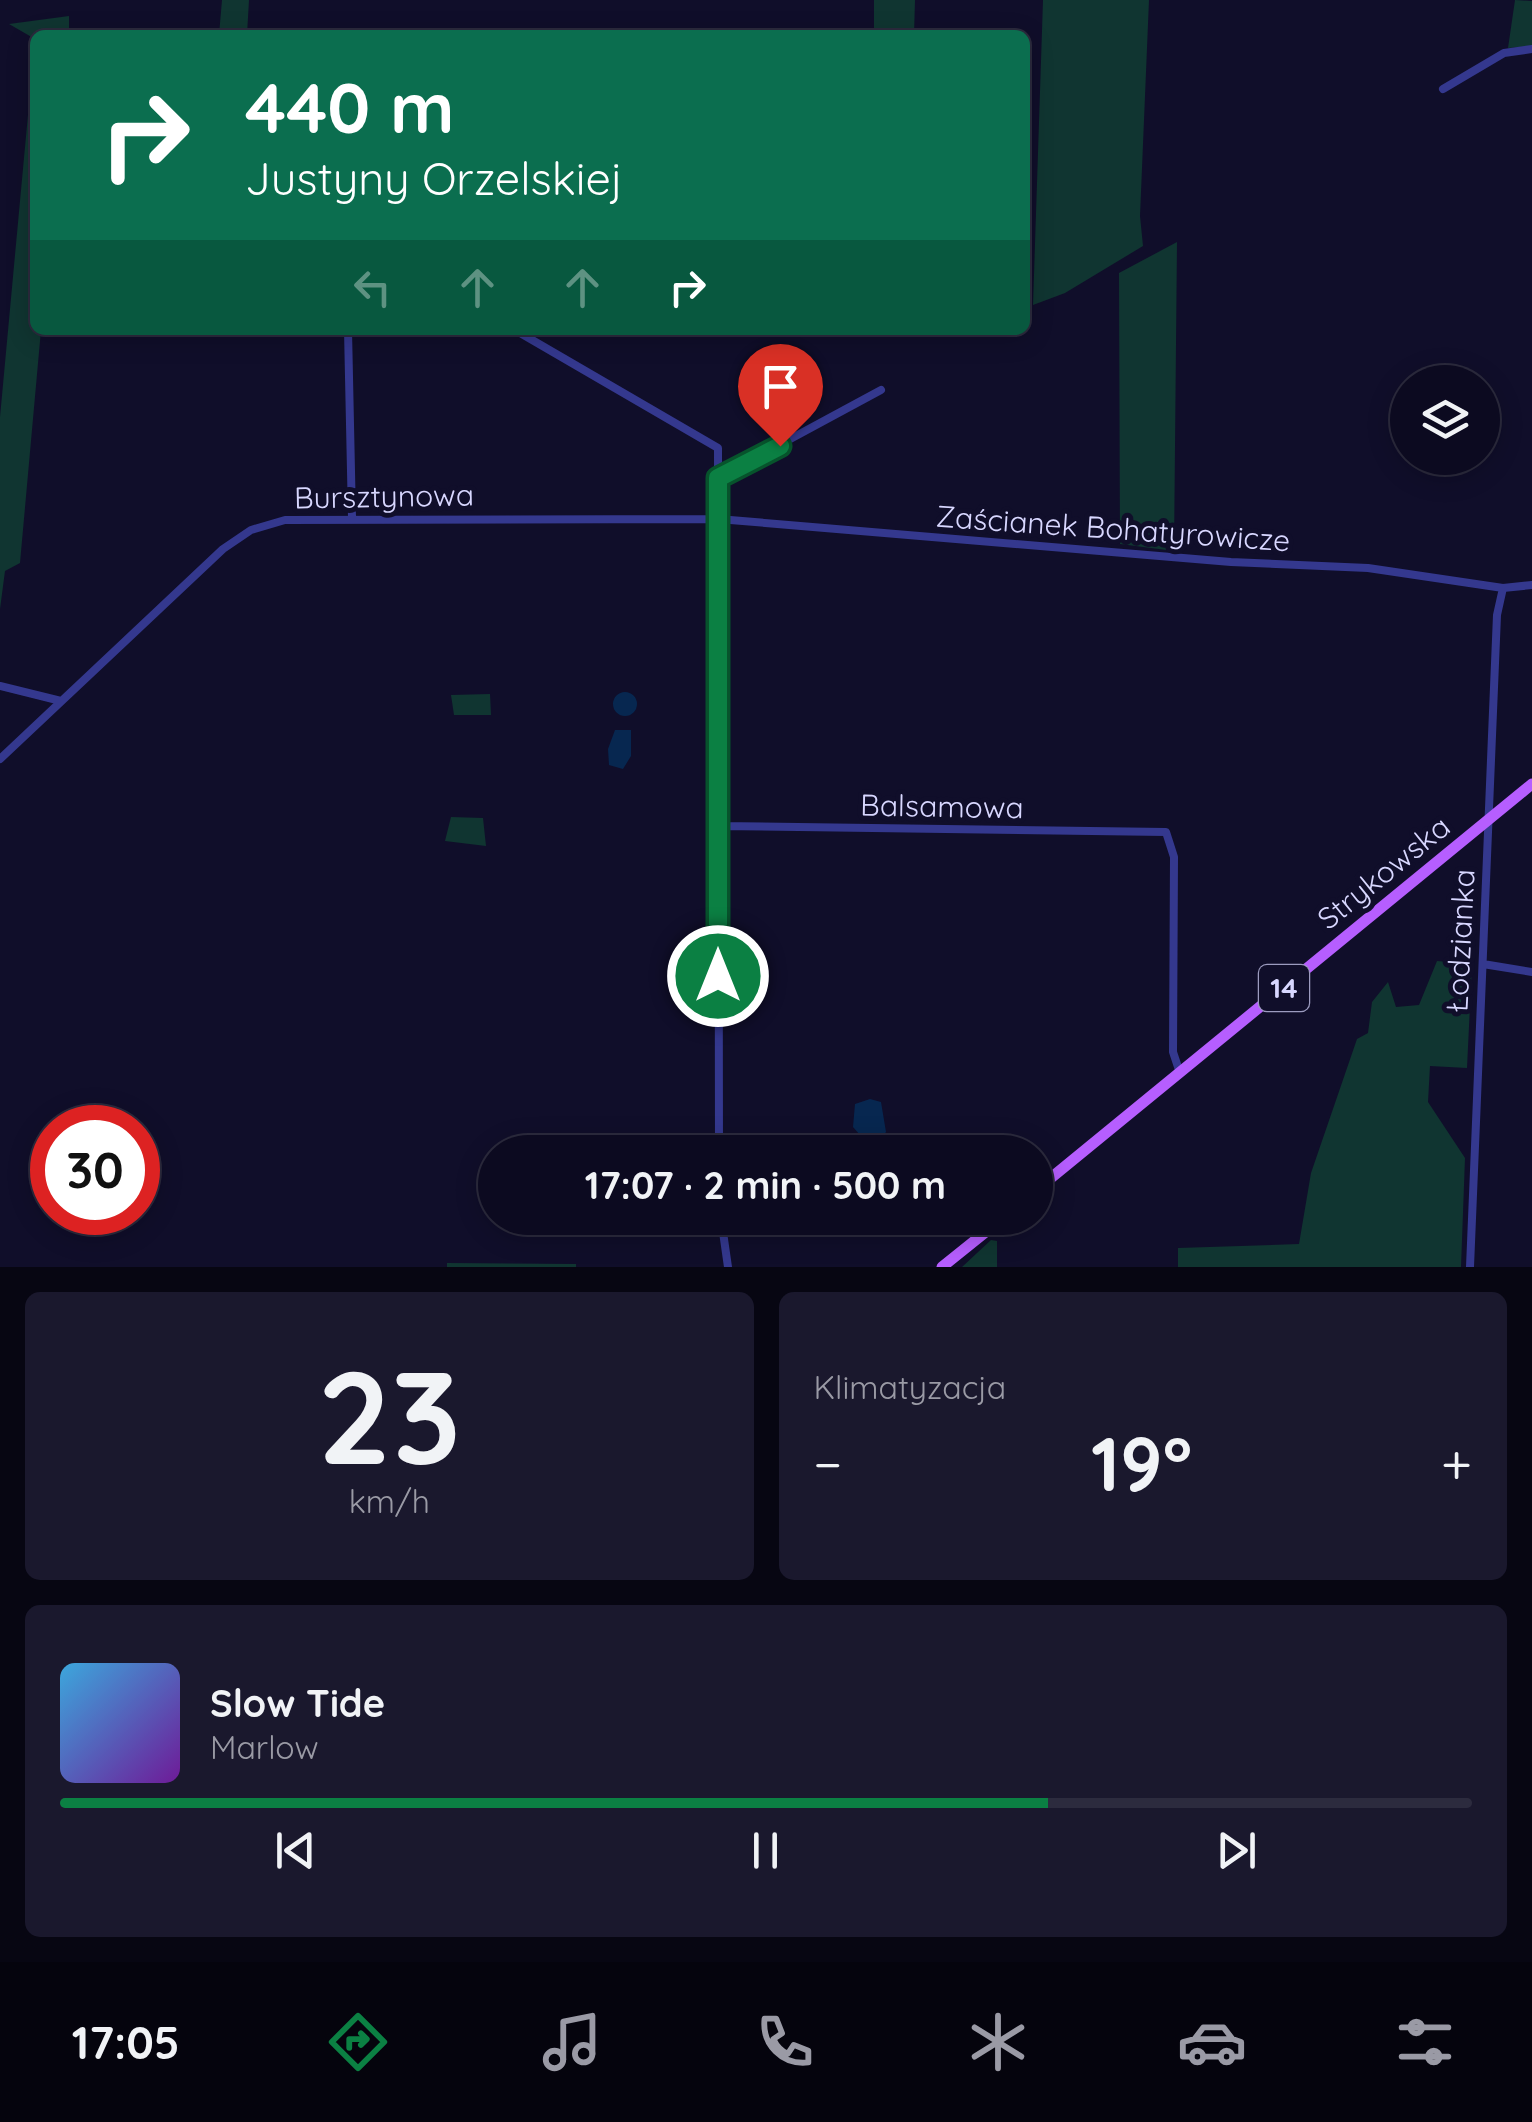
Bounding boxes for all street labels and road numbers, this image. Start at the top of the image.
street label: Bursztynowa [294,475,474,517]
street label: Zaścianek Bohatyrowicze [935,497,1291,559]
street label: Balsamowa [860,786,1024,826]
street label: Strykowska [1309,807,1457,937]
street label: Łodzianka [1437,868,1483,1014]
road number: 14 [1259,965,1309,1011]

